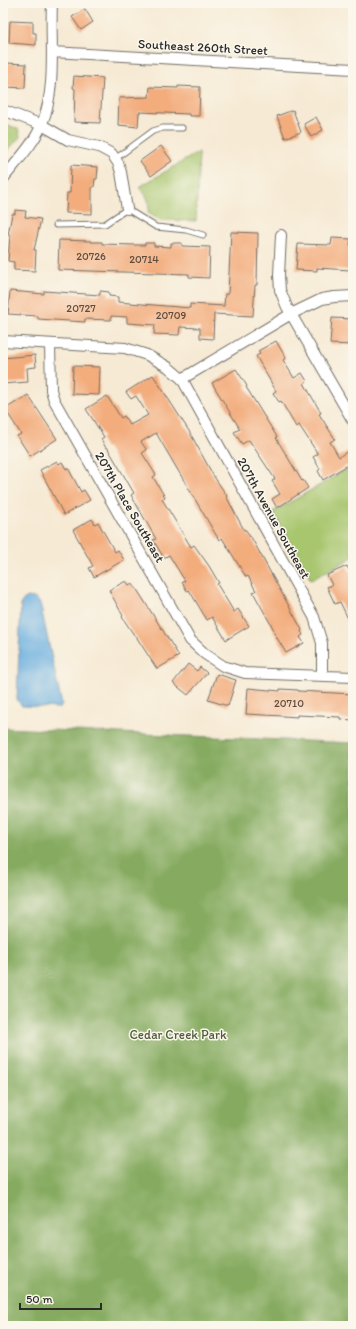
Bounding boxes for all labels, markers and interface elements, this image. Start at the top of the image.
street label: Southeast 260th Street [138,36,268,58]
house number: 20726 [76,250,106,263]
house number: 20714 [129,253,159,266]
house number: 20727 [66,302,96,315]
house number: 20709 [156,309,187,322]
street label: 207th Place Southeast [92,449,168,565]
street label: 207th Avenue Southeast [234,455,314,581]
house number: 20710 [274,697,304,710]
park label: Cedar Creek Park [129,1027,227,1042]
scale bar [20,1285,101,1311]
text: 50 m [26,1292,52,1306]

